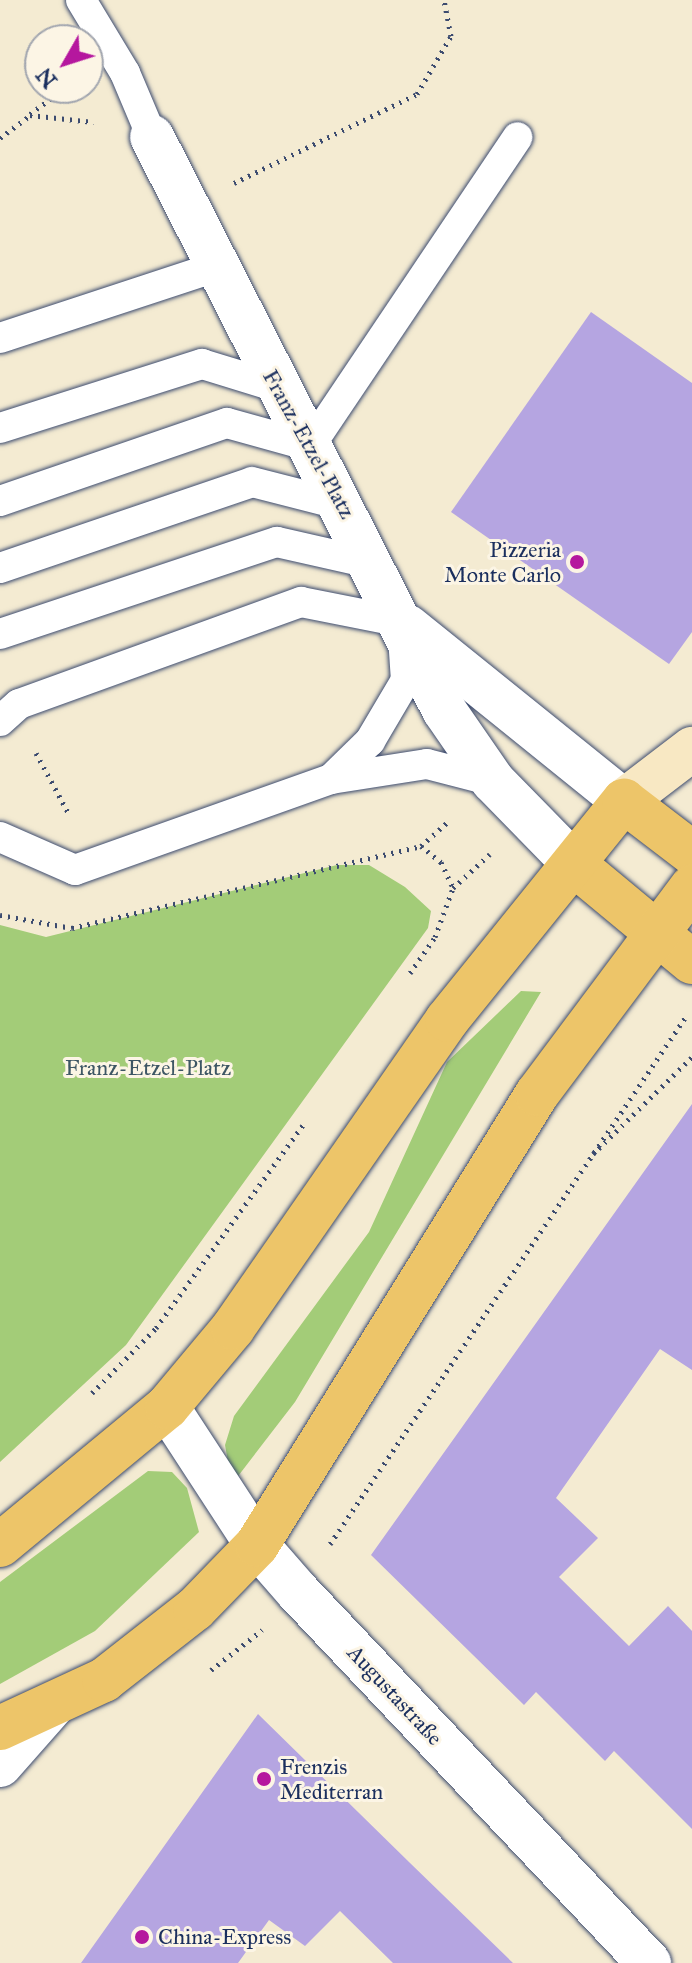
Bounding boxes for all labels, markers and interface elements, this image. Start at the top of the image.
north arrow [24,24,104,104]
text: N [30,62,63,94]
street label: Franz-Etzel-Platz [257,365,361,523]
place label: Pizzeria Monte Carlo [444,536,561,588]
marker: Pizzeria Monte Carlo [568,553,586,571]
park label: Franz-Etzel-Platz [65,1055,231,1081]
street label: Augustastraße [342,1639,448,1751]
place label: Frenzis Mediterran [280,1753,383,1804]
marker: Frenzis Mediterran [255,1770,273,1788]
place label: China-Express [158,1924,291,1950]
marker: China-Express [133,1928,151,1946]

